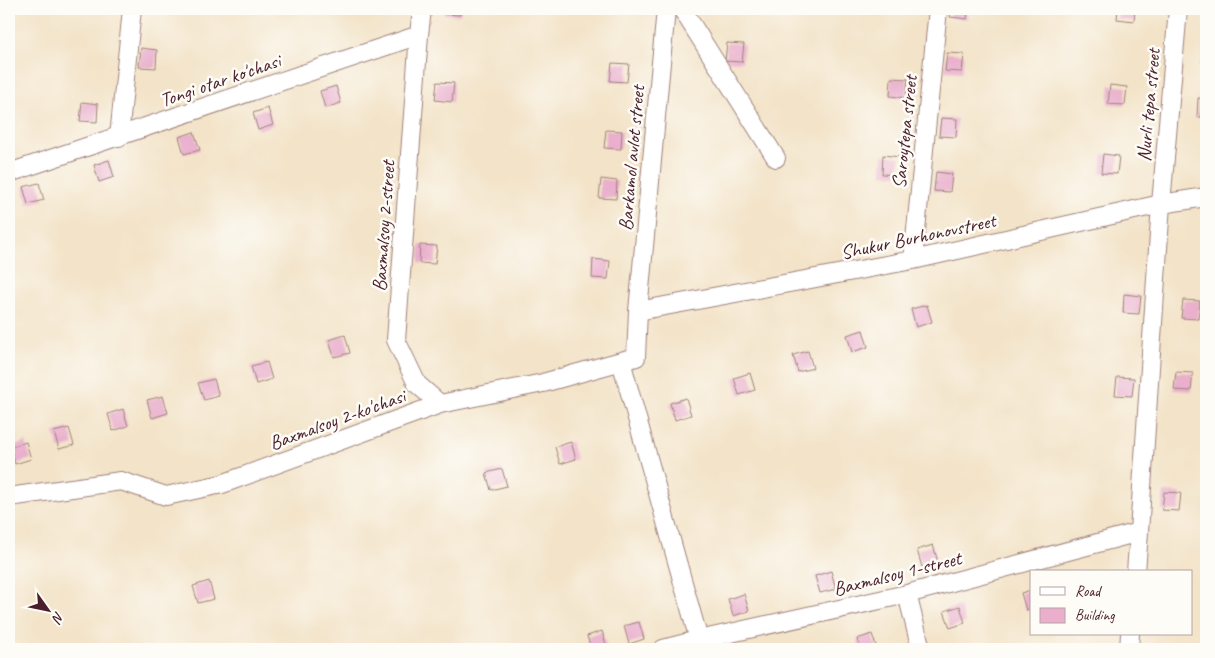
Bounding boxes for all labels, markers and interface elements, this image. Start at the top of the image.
street label: Nurli tepa street [1131,45,1166,162]
street label: Tongi otar ko'chasi [157,47,286,113]
street label: Saroytepa street [886,72,923,190]
street label: Barkamol avlot street [613,82,651,232]
street label: Baxmalsoy 2-street [366,157,401,292]
street label: Shukur Burhonovstreet [838,207,1000,265]
street label: Baxmalsoy 2-ko'chasi [266,382,411,456]
street label: Baxmalsoy 1-street [831,545,966,601]
legend [1030,570,1192,636]
text: Road [1075,582,1102,601]
north arrow [22,586,72,636]
text: Building [1075,606,1115,625]
text: N [48,609,68,627]

